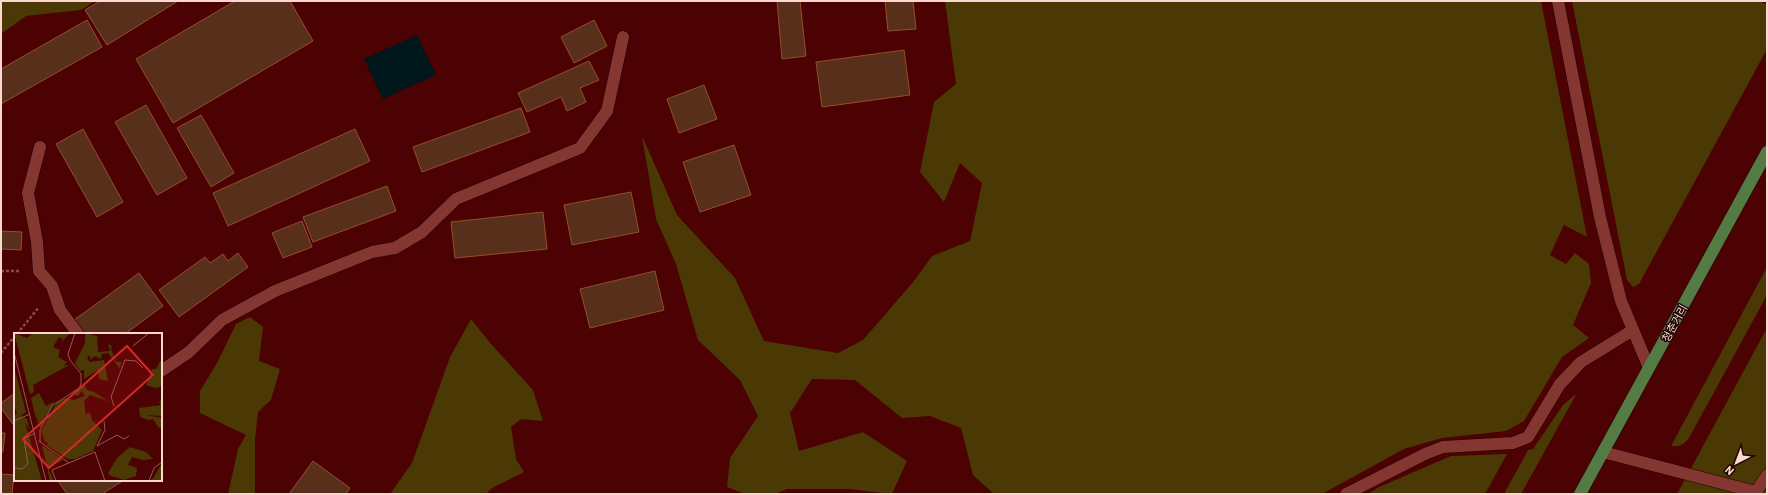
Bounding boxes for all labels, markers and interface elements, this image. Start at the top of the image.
street label: 청춘거리 [1659,302,1689,344]
inset map [14,333,162,481]
north arrow [1716,443,1756,483]
text: N [1722,464,1736,478]

